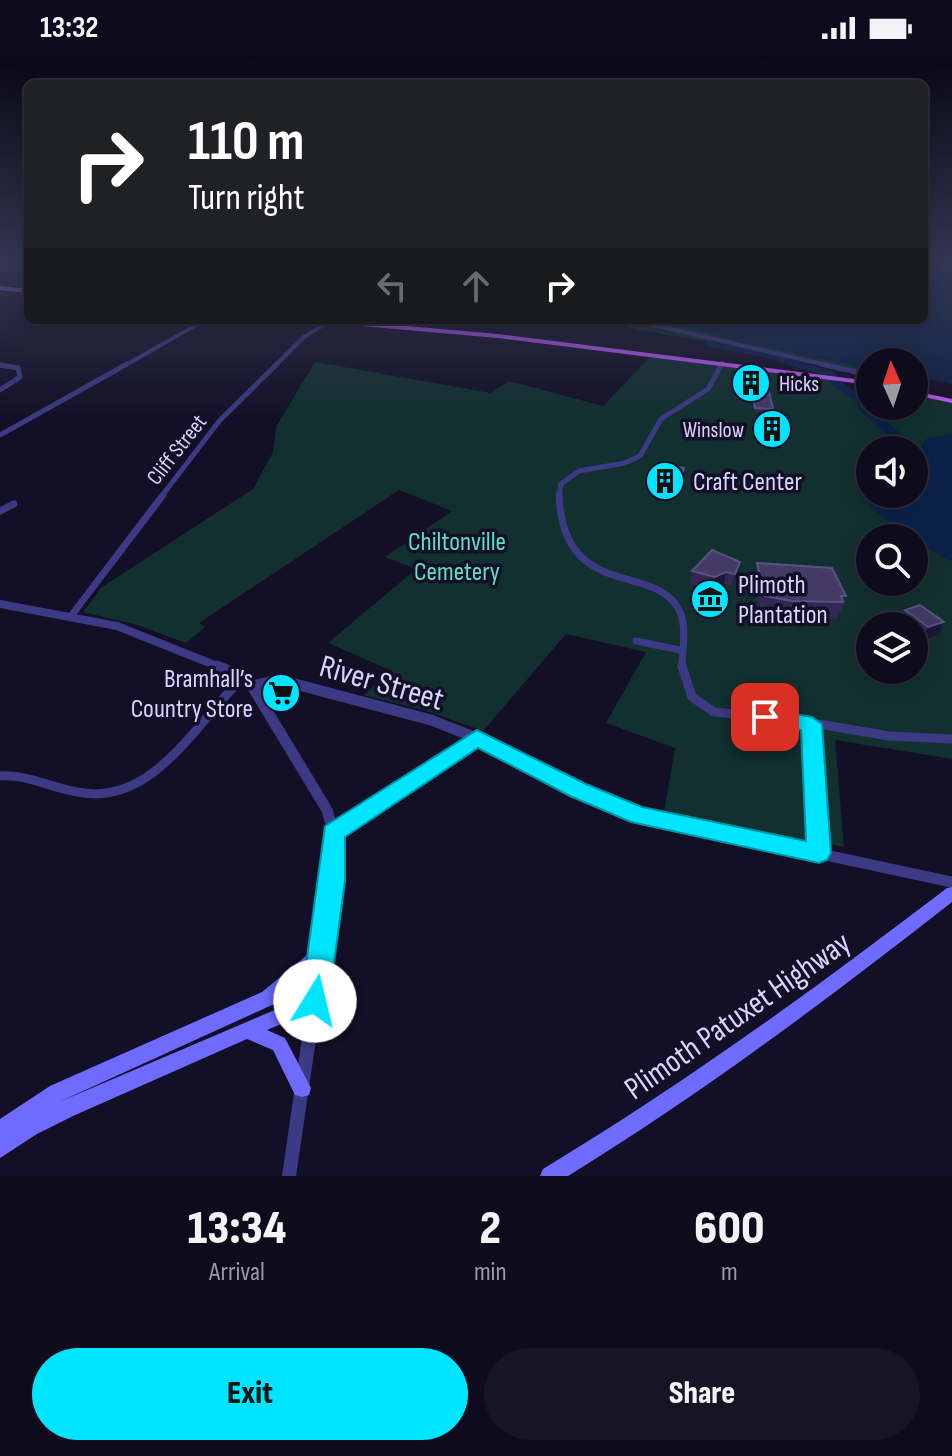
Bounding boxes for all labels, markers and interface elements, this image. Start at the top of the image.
text: 13:32 [40,10,99,46]
text: 110 m [188,109,304,176]
icon: right [56,112,160,216]
text: Turn right [188,177,305,220]
icon: left [370,264,414,308]
icon: ahead [454,264,498,308]
icon: right [538,264,582,308]
north arrow [856,348,928,420]
map controls [856,348,928,684]
building icon: Hicks [730,362,772,404]
place label: Hicks [779,371,819,398]
building icon: Winslow [751,408,793,450]
street label: Cliff Street [141,409,213,490]
place label: Winslow [683,417,744,444]
button: sound [856,436,928,508]
building icon: Craft Center [644,460,686,502]
place label: Craft Center [693,467,802,498]
button: search [856,524,928,596]
park label: Chiltonville Cemetery [408,527,506,588]
place label: Plimoth Plantation [738,570,828,631]
museum icon: Plimoth Plantation [689,578,731,620]
button: layers [856,612,928,684]
street label: River Street [315,647,448,720]
place label: Bramhall’s Country Store [131,664,253,725]
supermarket icon: Bramhall’s Country Store [260,672,302,714]
pin [731,683,799,751]
icon: arrive [743,695,787,739]
street label: Plimoth Patuxet Highway [617,924,858,1109]
position arrow [273,959,357,1043]
text: 13:34 [188,1200,286,1257]
text: 2 [479,1200,501,1257]
text: 600 [694,1200,764,1257]
text: Arrival [209,1257,265,1288]
text: min [474,1257,507,1288]
text: m [721,1257,738,1288]
button: Exit [32,1348,468,1440]
button: Share [484,1348,920,1440]

